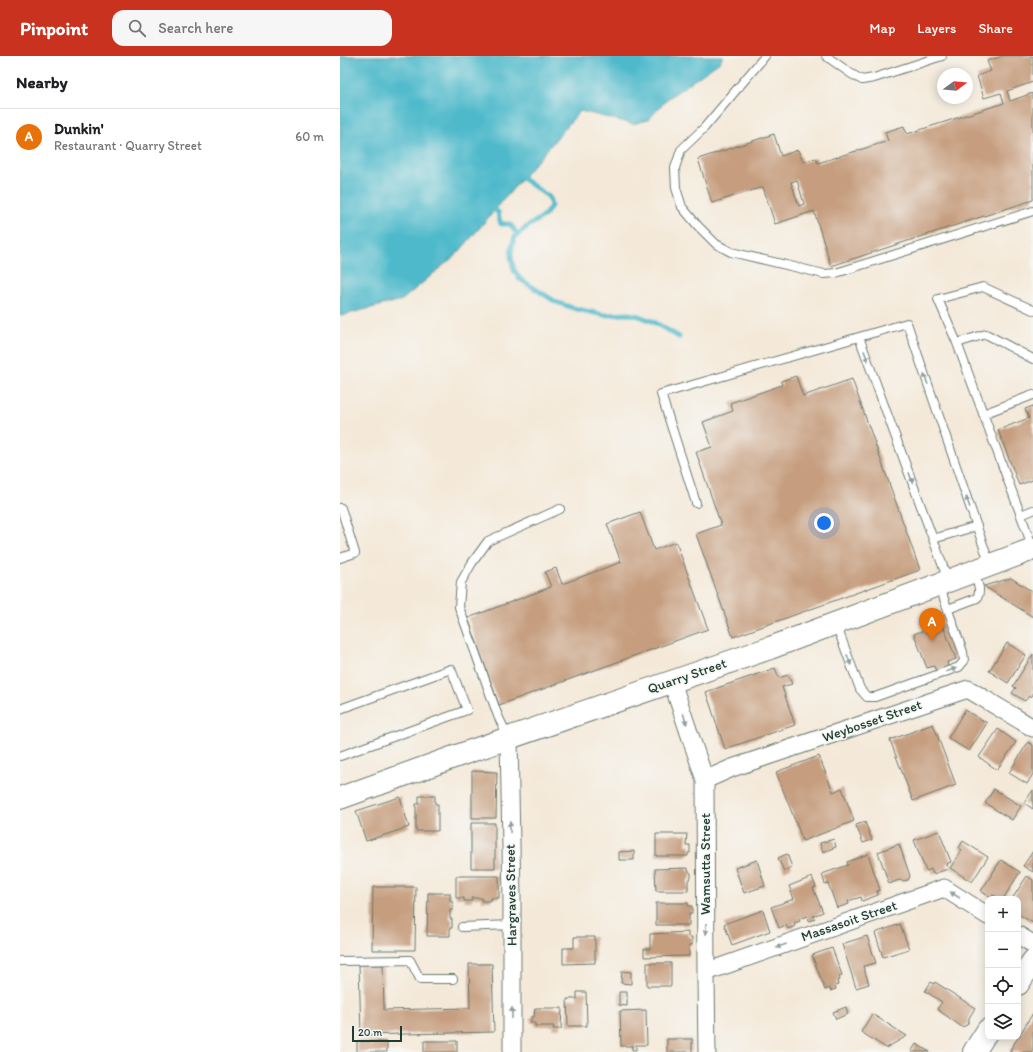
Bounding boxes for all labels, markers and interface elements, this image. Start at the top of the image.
search box [112,10,392,46]
text: Pinpoint [20,17,88,40]
icon: search [126,17,148,39]
text: Search here [158,19,233,37]
text: Map [870,20,895,37]
text: Layers [917,20,956,37]
text: Share [978,20,1013,37]
north arrow [937,68,973,104]
text: Nearby [16,72,68,92]
text: Dunkin' [54,120,104,138]
text: A [25,129,33,144]
text: 60 m [295,129,324,144]
text: Restaurant · Quarry Street [54,138,202,153]
one-way arrow [864,351,870,363]
one-way arrow [923,373,929,385]
one-way arrow [909,473,915,485]
one-way arrow [965,496,971,508]
your location [814,513,834,533]
pin: A [919,608,945,641]
one-way arrow [847,654,853,666]
street label: Quarry Street [645,655,729,697]
one-way arrow [945,666,957,672]
street label: Weybosset Street [820,696,924,746]
one-way arrow [682,713,688,725]
street label: Wamsutta Street [697,813,714,915]
one-way arrow [507,821,514,833]
street label: Hargraves Street [502,844,520,946]
one-way arrow [950,891,960,899]
map controls [985,896,1021,1040]
button: + [985,896,1021,932]
street label: Massasoit Street [799,897,899,945]
one-way arrow [703,923,709,936]
button: − [985,932,1021,968]
one-way arrow [774,943,786,949]
button: locate [985,968,1021,1004]
button: layers [985,1004,1021,1040]
one-way arrow [509,1006,515,1019]
scale bar [352,1024,402,1043]
text: 20 m [358,1026,382,1039]

